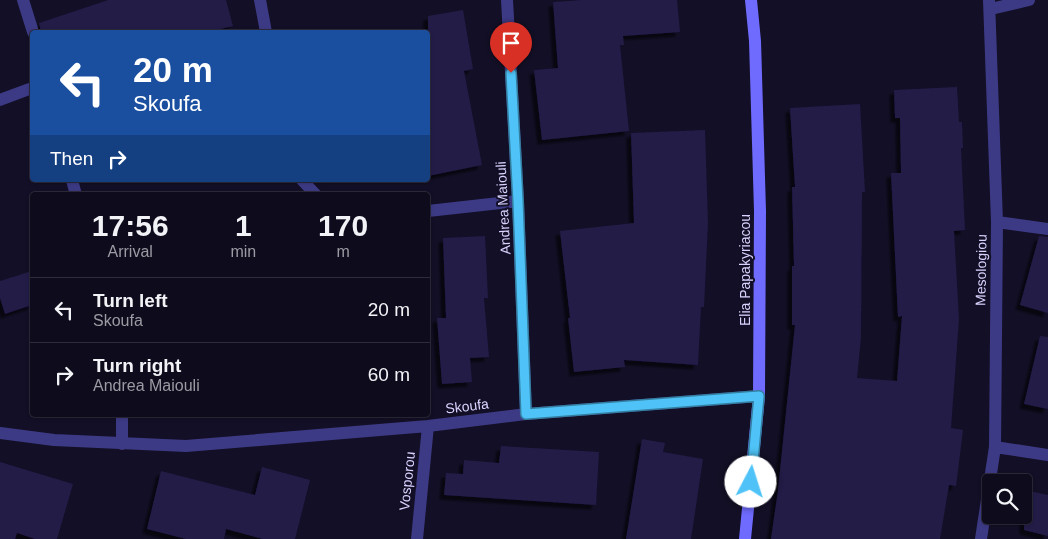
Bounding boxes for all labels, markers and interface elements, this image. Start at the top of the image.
pin [490,22,532,73]
icon: arrive [497,29,525,57]
icon: left [50,50,115,115]
text: 20 m [133,50,213,89]
text: Skoufa [133,91,202,116]
icon: right [103,145,131,173]
text: Then [50,148,93,169]
street label: Andrea Maiouli [493,161,513,255]
text: 17:56 [92,209,169,242]
text: 1 [235,209,252,242]
text: 170 [318,209,368,242]
street label: Elia Papakyriacou [737,214,753,326]
street label: Mesologiou [972,234,990,306]
text: Arrival [108,243,153,260]
text: min [230,243,256,260]
text: m [336,243,350,260]
text: Turn left [93,290,168,311]
icon: left [50,296,78,324]
text: 20 m [368,299,410,320]
text: Skoufa [93,312,143,329]
text: Turn right [93,355,181,376]
icon: right [50,361,78,389]
text: 60 m [368,364,410,385]
text: Andrea Maiouli [93,377,200,394]
street label: Skoufa [444,395,490,417]
street label: Vosporou [396,451,418,511]
position arrow [724,455,776,507]
map controls [982,474,1032,524]
button: search [982,474,1032,524]

